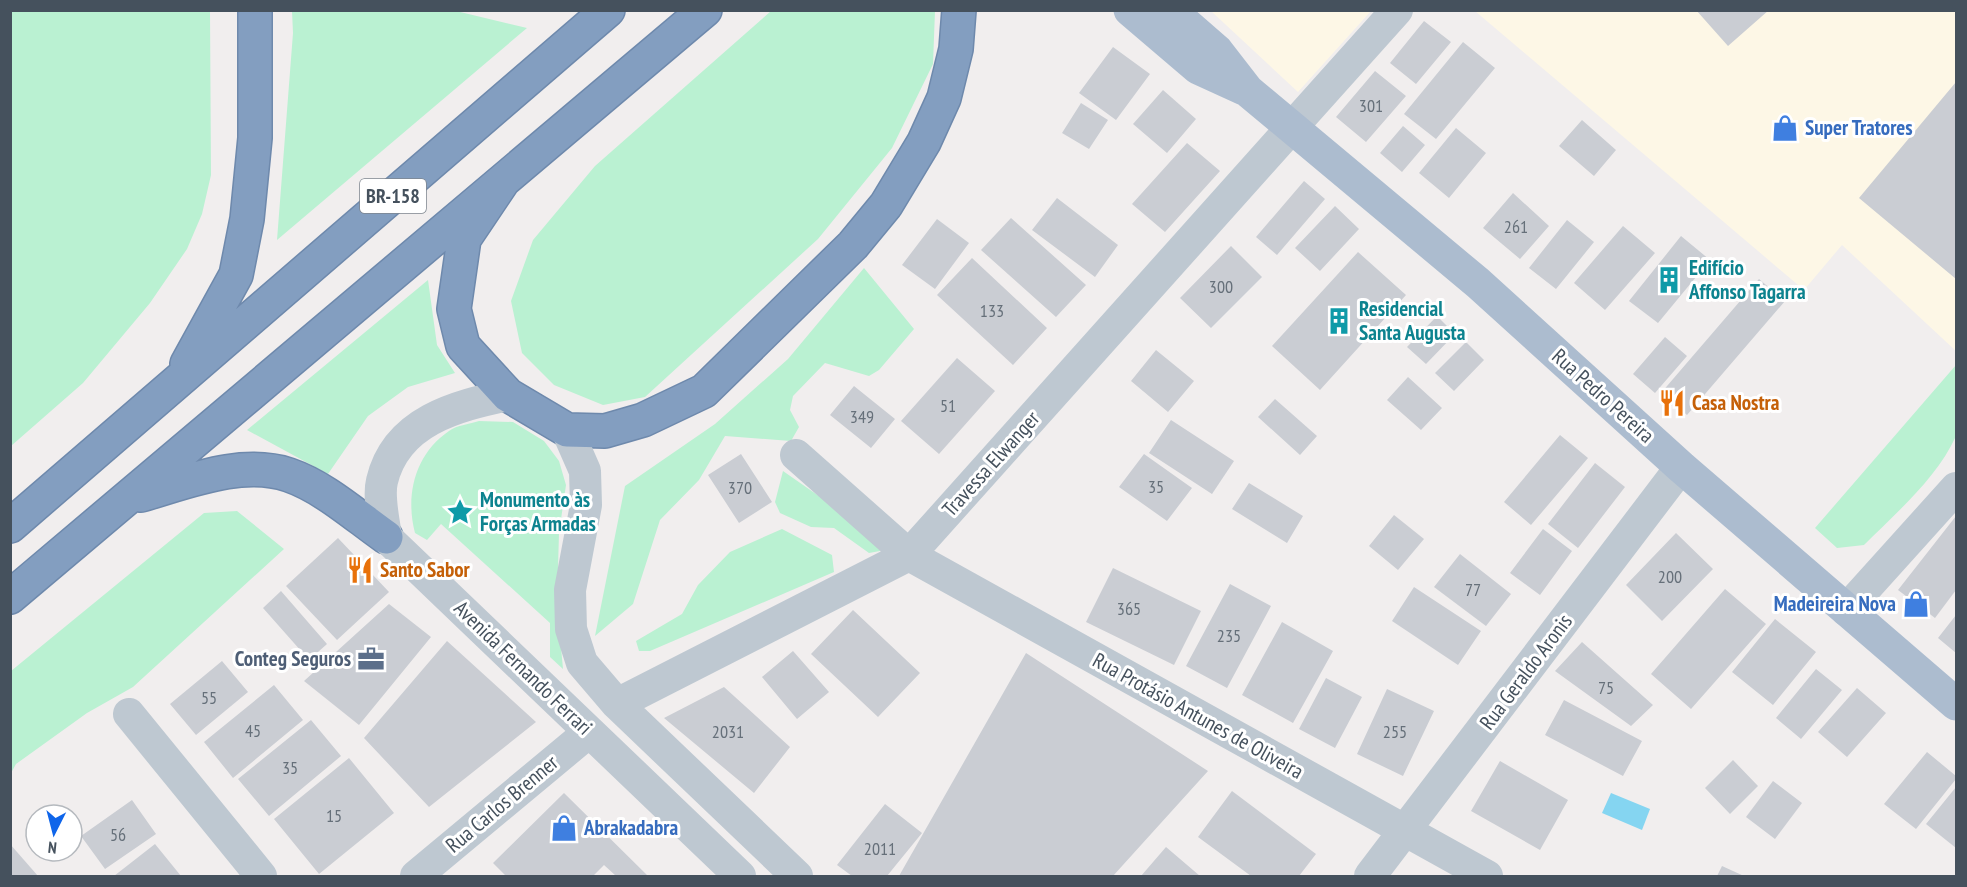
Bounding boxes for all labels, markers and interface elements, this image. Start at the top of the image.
house number: 301 [1359,94,1383,117]
shop icon: Super Tratores [1770,113,1800,143]
place label: Super Tratores [1805,114,1913,141]
road number: BR-158 [360,179,426,213]
house number: 261 [1504,215,1528,238]
place label: Edifício Affonso Tagarra [1688,254,1806,305]
building icon: Edifício Affonso Tagarra [1654,265,1684,295]
house number: 300 [1209,275,1233,298]
place label: Residencial Santa Augusta [1359,295,1466,346]
house number: 133 [980,299,1004,322]
building icon: Residencial Santa Augusta [1324,306,1354,336]
street label: Rua Pedro Pereira [1547,343,1660,449]
restaurant icon: Casa Nostra [1657,388,1687,418]
place label: Casa Nostra [1692,389,1780,416]
house number: 51 [940,394,956,417]
house number: 349 [850,405,874,428]
street label: Travessa Elwanger [936,405,1045,522]
house number: 35 [1148,475,1164,498]
house number: 370 [728,476,752,499]
place label: Monumento às Forças Armadas [480,486,596,537]
place icon: Monumento às Forças Armadas [445,497,475,527]
restaurant icon: Santo Sabor [345,555,375,585]
place label: Santo Sabor [380,556,471,583]
house number: 200 [1658,565,1682,588]
house number: 77 [1465,578,1481,601]
shop icon: Madeireira Nova [1901,589,1931,619]
place label: Madeireira Nova [1774,590,1896,617]
street label: Avenida Fernando Ferrari [449,595,598,741]
house number: 365 [1117,597,1141,620]
street label: Rua Geraldo Aronis [1473,609,1578,735]
house number: 235 [1217,624,1241,647]
office icon: Conteg Seguros [356,644,386,674]
place label: Conteg Seguros [235,645,351,672]
street label: Rua Protásio Antunes de Oliveira [1088,646,1308,785]
house number: 75 [1598,676,1614,699]
house number: 55 [201,686,217,709]
house number: 45 [245,719,261,742]
house number: 2031 [712,720,744,743]
house number: 255 [1383,720,1407,743]
street label: Rua Carlos Brenner [440,749,563,858]
house number: 35 [282,756,298,779]
north arrow [24,803,84,863]
house number: 15 [326,804,342,827]
shop icon: Abrakadabra [549,813,579,843]
place label: Abrakadabra [583,814,678,841]
house number: 56 [110,823,126,846]
house number: 2011 [864,837,896,860]
text: N [47,838,58,858]

